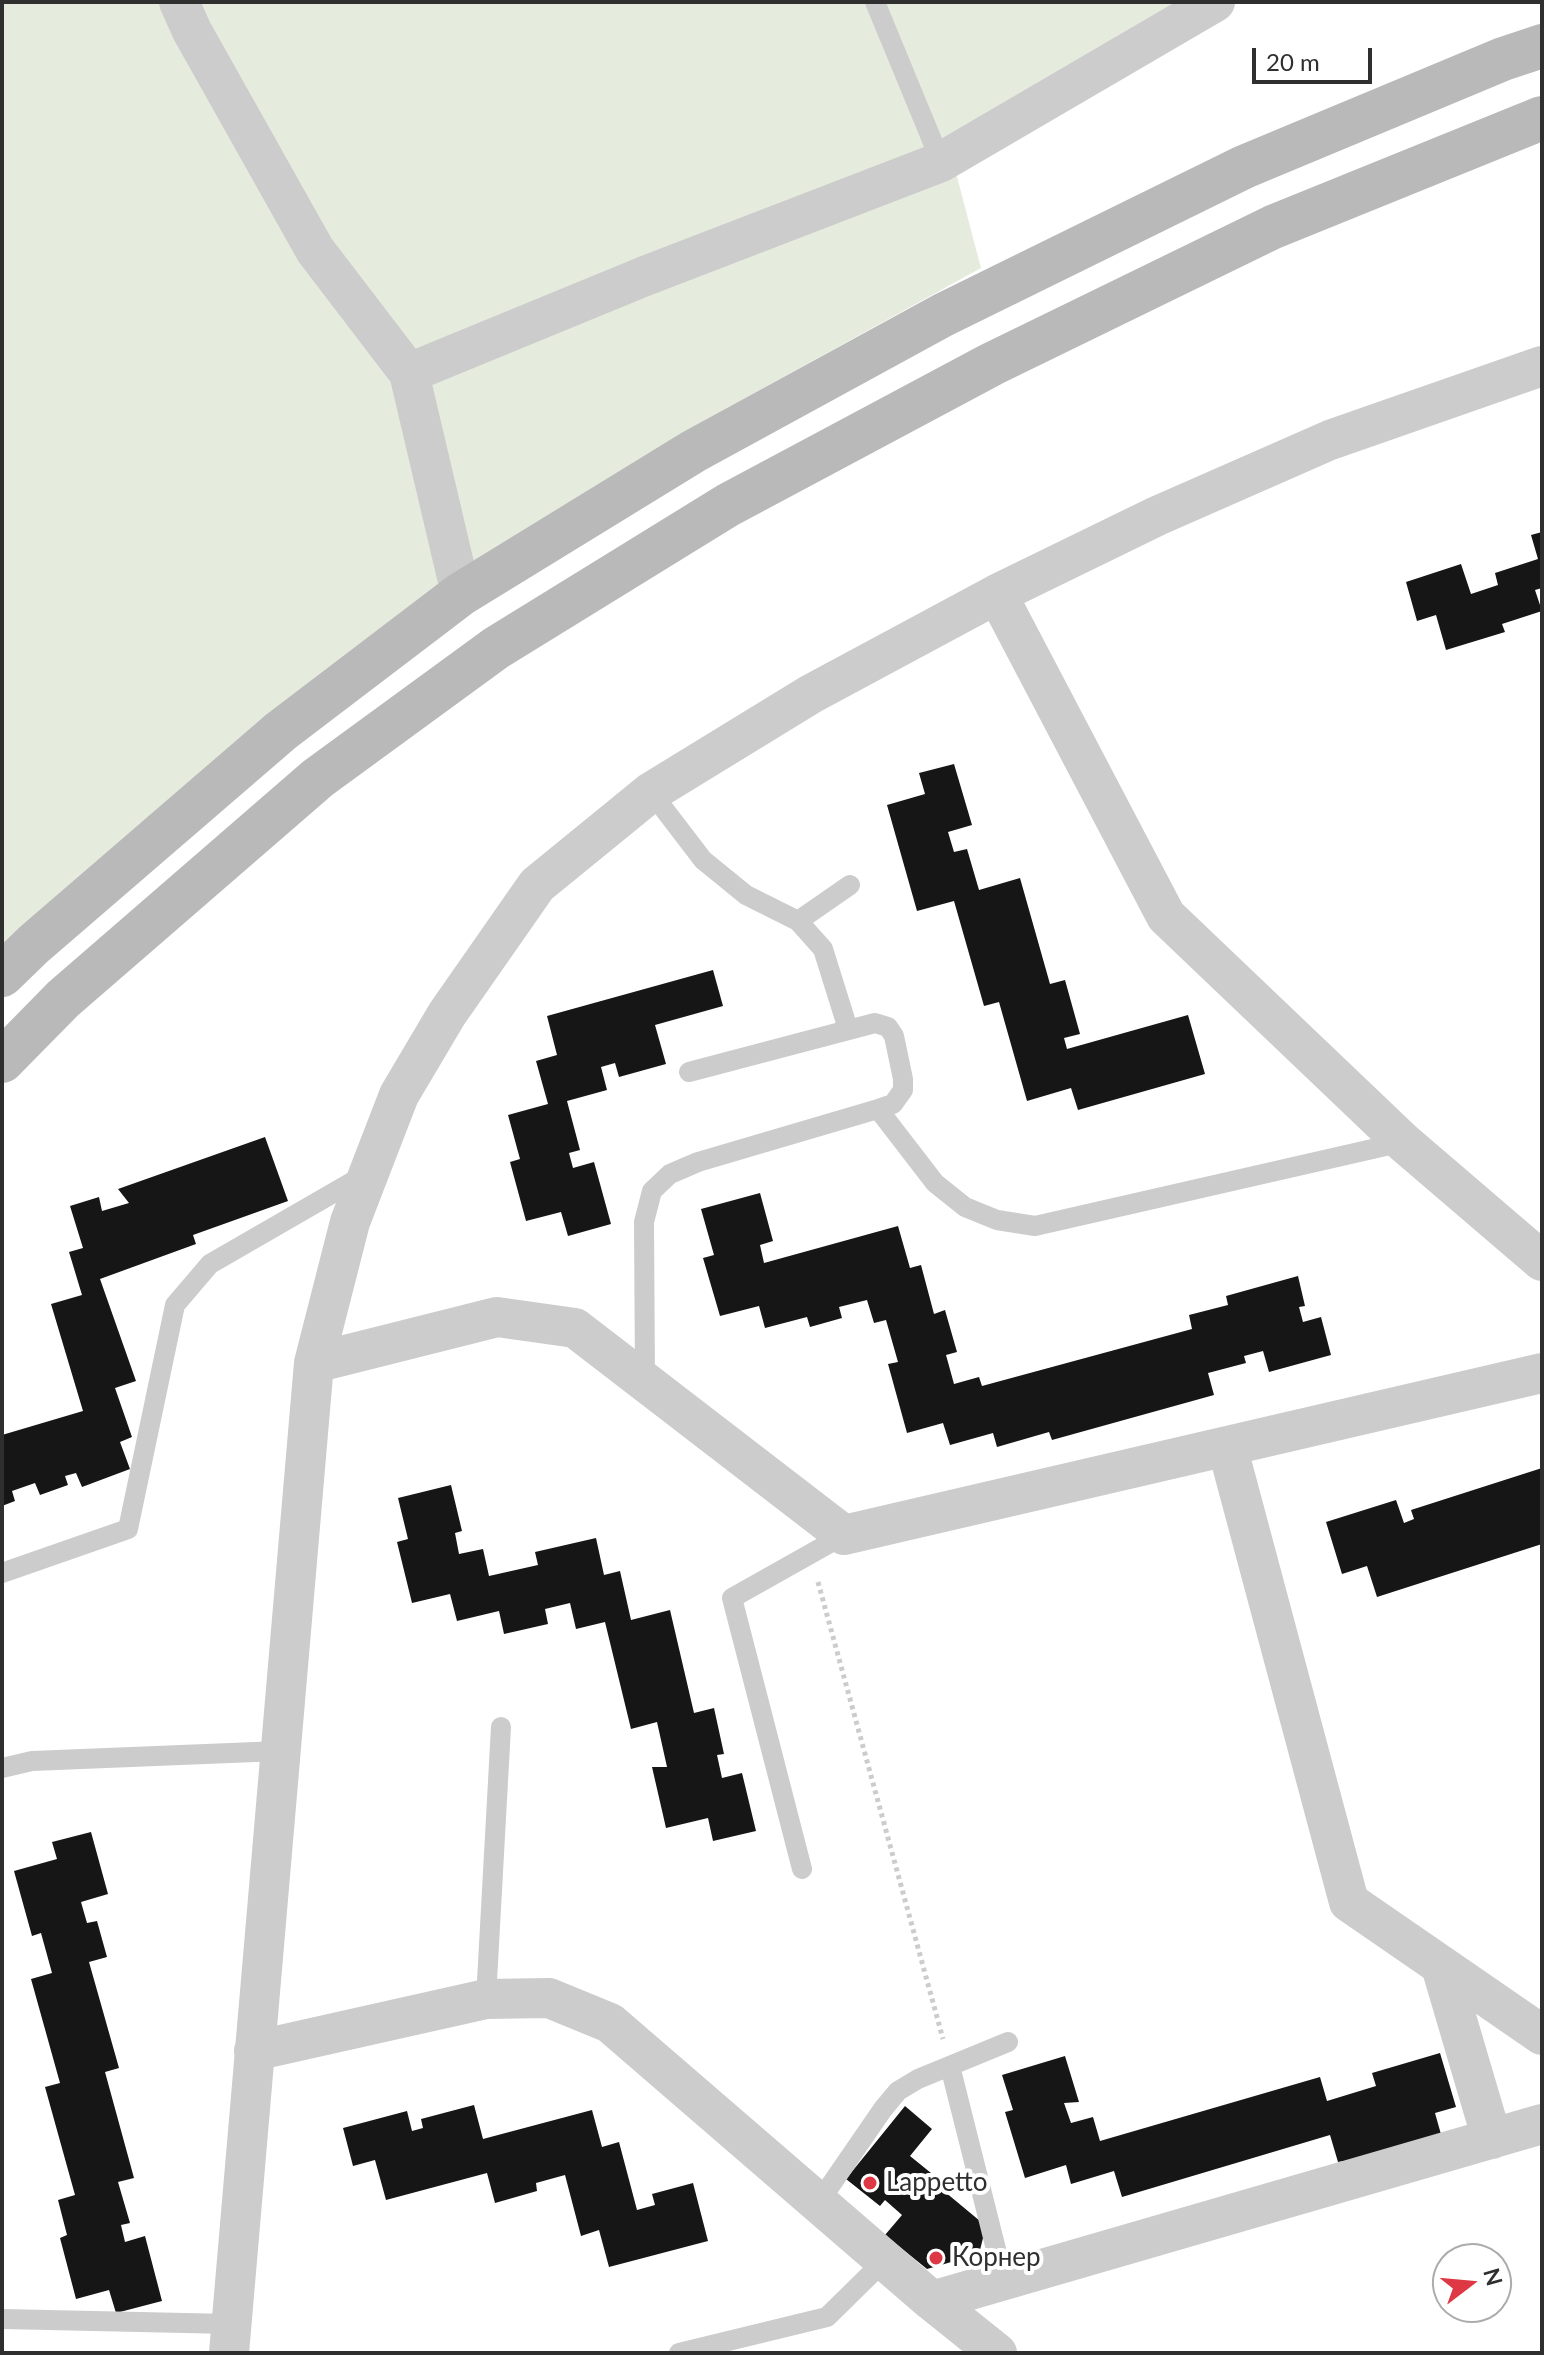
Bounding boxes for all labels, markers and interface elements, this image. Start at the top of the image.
scale bar [1256,32,1376,82]
text: 20 m [1266,47,1320,76]
place label: Lappetto [886,2167,987,2199]
marker: Lappetto [861,2174,879,2192]
place label: Корнер [952,2242,1041,2274]
north arrow [1432,2243,1512,2323]
marker: Корнер [927,2249,945,2267]
text: N [1478,2265,1509,2289]

